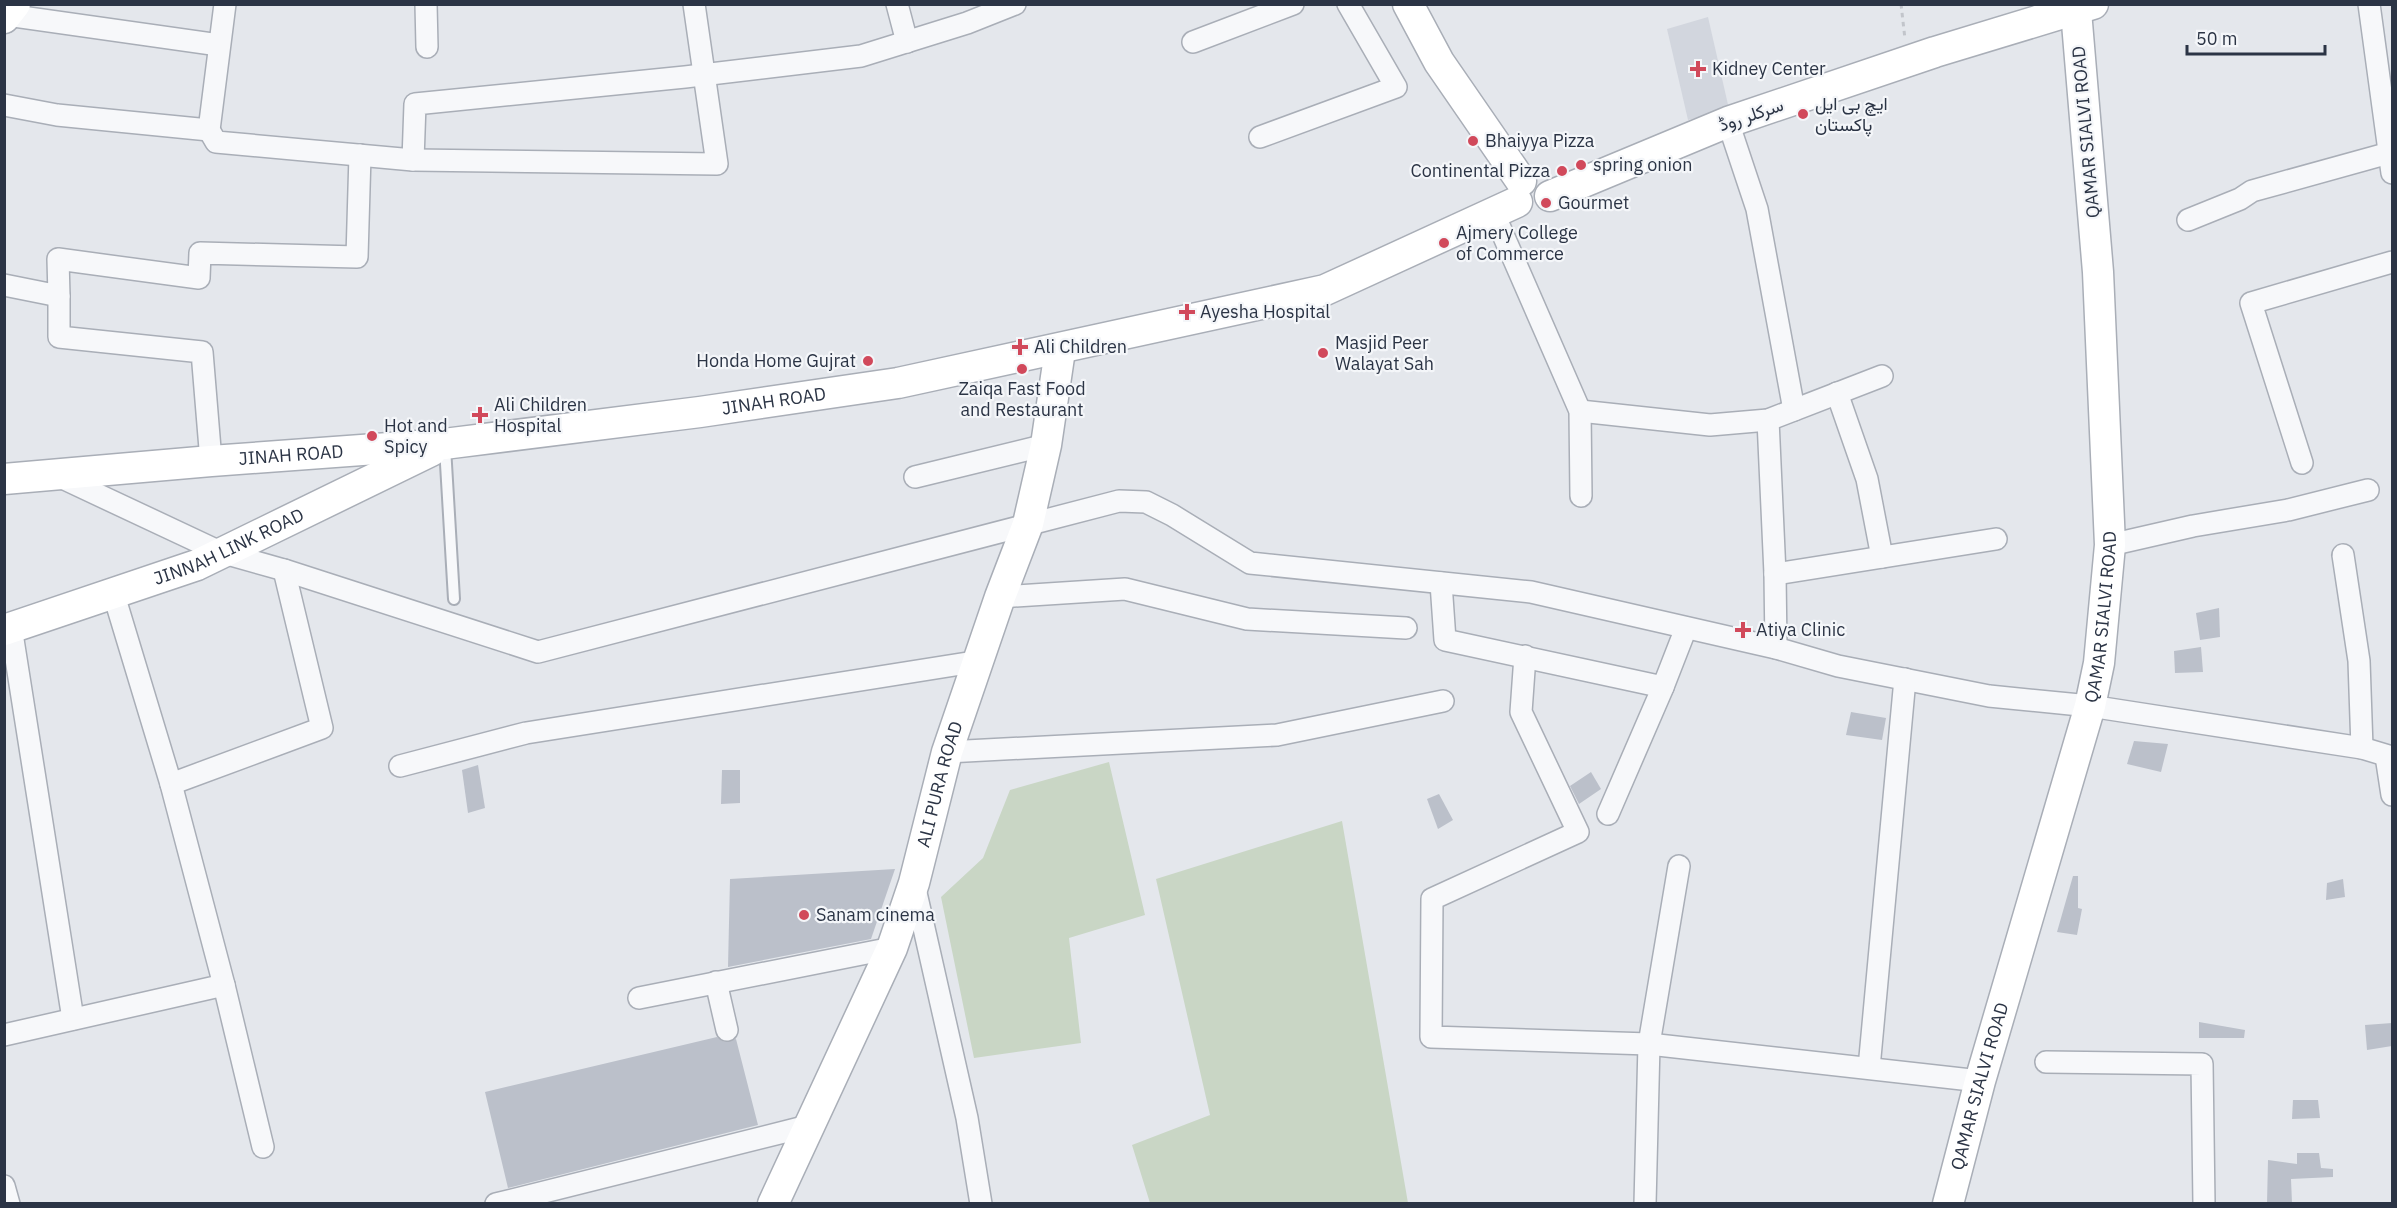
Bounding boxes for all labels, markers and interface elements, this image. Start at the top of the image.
scale bar [2187,18,2325,56]
text: 50 m [2196,27,2238,50]
street label: QAMAR SIALVI ROAD [2067,45,2104,219]
place label: Kidney Center [1712,57,1826,80]
marker: Kidney Center [1689,60,1707,78]
place label: ایچ بی ایل پاکستان [1815,92,1888,137]
street label: سرکلر روڈ [1715,93,1786,136]
marker: ایچ بی ایل پاکستان [1796,107,1810,121]
place label: Bhaiyya Pizza [1485,129,1595,152]
marker: Bhaiyya Pizza [1466,134,1480,148]
place label: spring onion [1593,153,1692,176]
marker: spring onion [1574,158,1588,172]
place label: Continental Pizza [1411,159,1550,182]
marker: Continental Pizza [1555,164,1569,178]
place label: Gourmet [1558,191,1629,214]
marker: Gourmet [1539,196,1553,210]
place label: Ajmery College of Commerce [1456,221,1578,265]
marker: Ajmery College of Commerce [1437,236,1451,250]
place label: Ayesha Hospital [1200,300,1330,323]
marker: Ayesha Hospital [1178,303,1196,321]
place label: Masjid Peer Walayat Sah [1335,331,1434,375]
place label: Ali Children [1034,335,1127,358]
marker: Ali Children [1011,338,1029,356]
marker: Masjid Peer Walayat Sah [1316,346,1330,360]
place label: Honda Home Gujrat [696,349,856,372]
marker: Honda Home Gujrat [861,354,875,368]
marker: Zaiqa Fast Food and Restaurant [1015,362,1029,376]
place label: Zaiqa Fast Food and Restaurant [958,377,1086,421]
street label: JINAH ROAD [720,382,827,420]
place label: Ali Children Hospital [494,393,587,437]
marker: Ali Children Hospital [471,406,489,424]
place label: Hot and Spicy [384,414,448,458]
marker: Hot and Spicy [365,429,379,443]
street label: JINAH ROAD [238,439,344,470]
street label: JINNAH LINK ROAD [151,503,308,590]
street label: QAMAR SIALVI ROAD [2079,530,2121,705]
place label: Atiya Clinic [1756,618,1845,641]
marker: Atiya Clinic [1734,621,1752,639]
street label: ALI PURA ROAD [911,718,968,850]
place label: Sanam cinema [816,903,935,926]
marker: Sanam cinema [797,908,811,922]
street label: QAMAR SIALVI ROAD [1945,1000,2013,1172]

